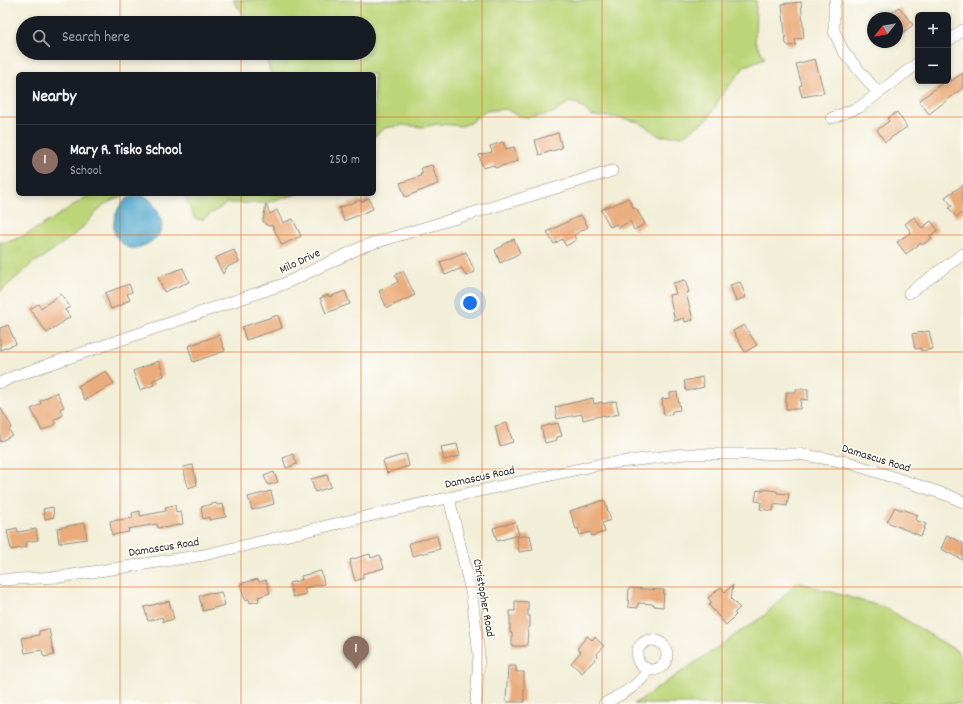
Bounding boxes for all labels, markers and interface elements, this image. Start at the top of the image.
north arrow [867,12,903,48]
map controls [915,12,951,84]
button: + [915,12,951,48]
search box [16,16,376,60]
icon: search [30,27,52,49]
text: Search here [62,27,130,49]
button: − [915,48,951,84]
text: Nearby [32,86,76,110]
text: Mary R. Tisko School [70,140,182,162]
text: 1 [44,151,46,170]
text: 250 m [329,151,360,170]
text: School [70,162,102,181]
street label: Milo Drive [277,245,323,279]
your location [460,293,480,313]
street label: Damascus Road [840,440,912,478]
street label: Damascus Road [444,462,516,494]
street label: Damascus Road [128,534,200,562]
street label: Christopher Road [468,558,498,638]
pin: 1 [343,636,369,669]

